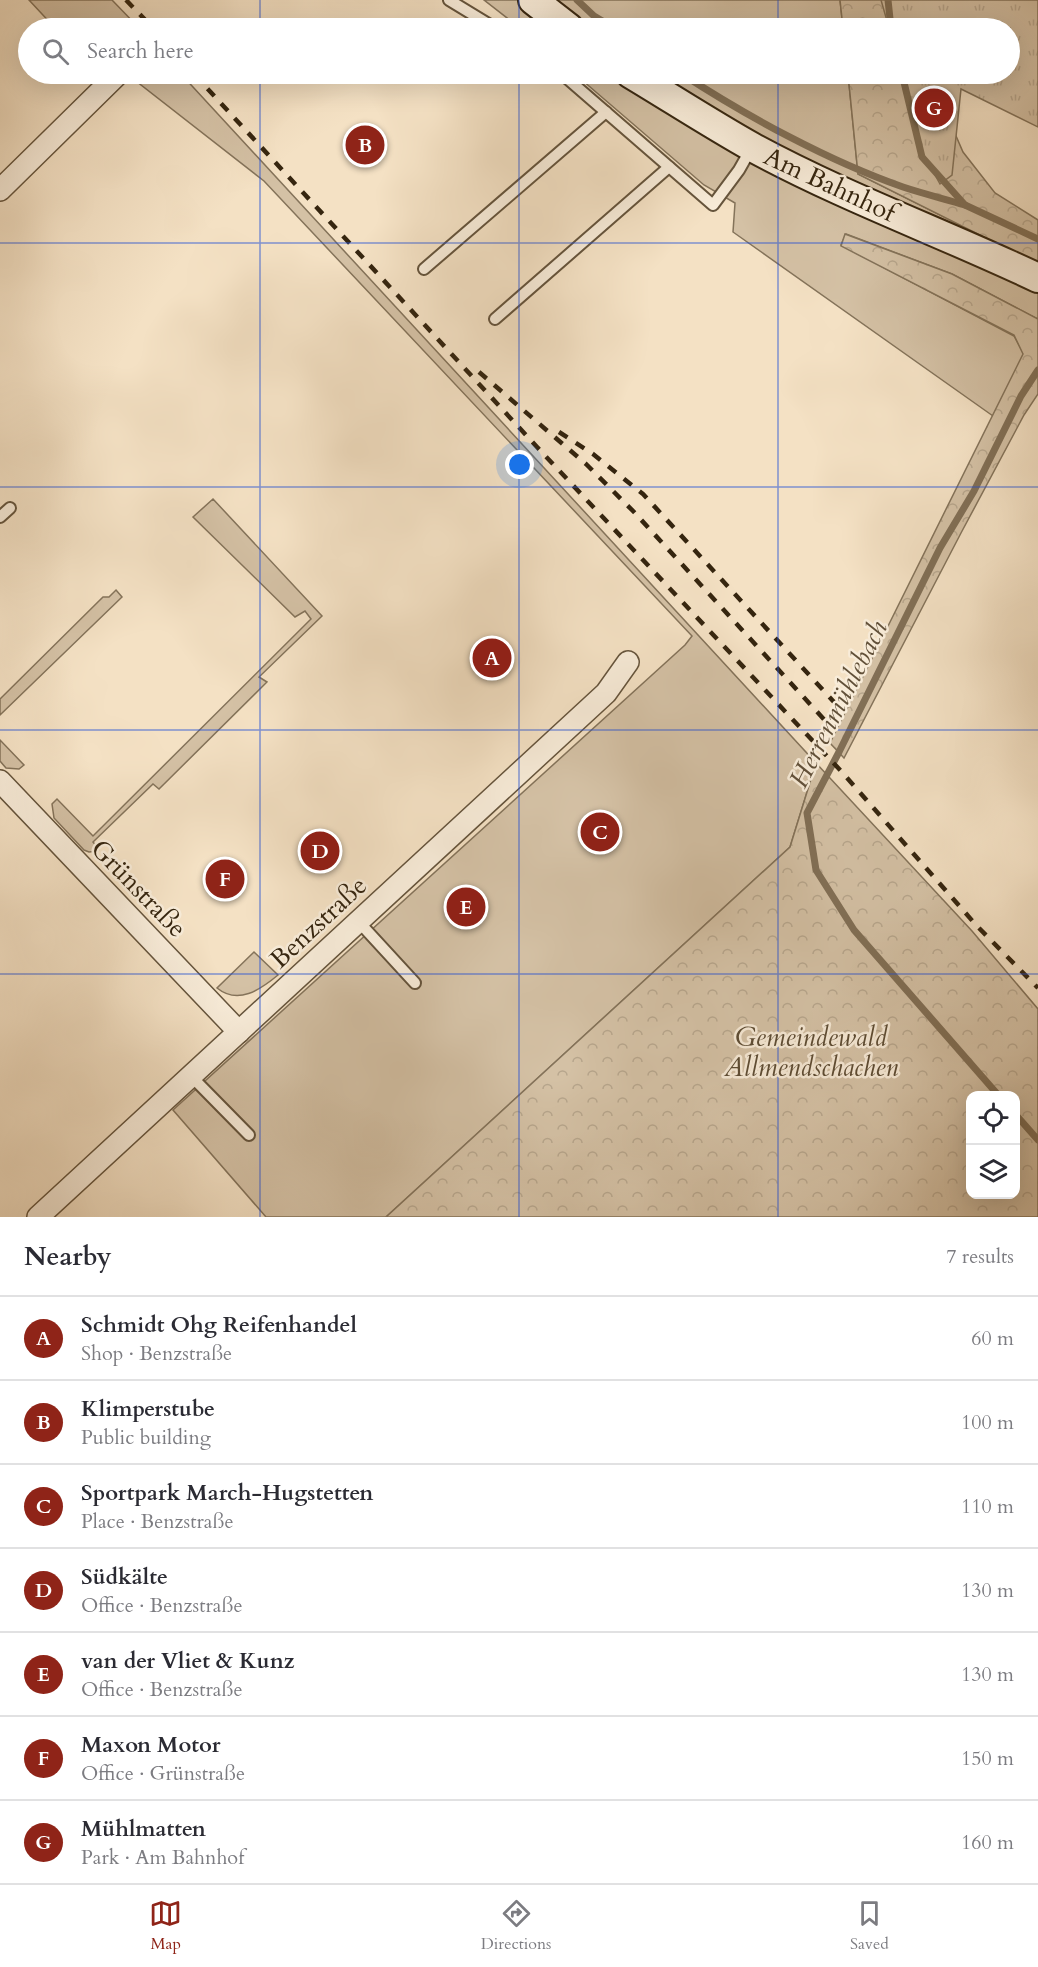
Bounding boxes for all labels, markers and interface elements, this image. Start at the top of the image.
search box [18,18,1020,84]
icon: search [39,35,72,68]
text: Search here [87,36,194,66]
pin: G [914,86,954,130]
pin: B [346,122,385,168]
street label: Am Bahnhof [758,139,905,232]
your location [505,450,534,479]
water label: Herrenmühlebach [780,614,897,794]
pin: A [472,636,512,680]
pin: C [580,810,620,854]
pin: D [300,828,340,874]
street label: Grünstraße [83,832,194,945]
pin: F [206,856,244,902]
street label: Benzstraße [262,868,374,976]
pin: E [446,884,486,930]
park label: Gemeindewald Allmendschachen [723,1020,898,1085]
map controls [966,1091,1020,1199]
button: locate [966,1091,1020,1145]
button: layers [966,1145,1020,1199]
text: Nearby [24,1239,112,1274]
text: 7 results [946,1243,1014,1270]
text: Schmidt Ohg Reifenhandel [81,1310,357,1340]
text: A [36,1325,51,1352]
text: 60 m [971,1325,1014,1352]
text: Shop · Benzstraße [81,1340,232,1367]
text: Klimperstube [81,1394,215,1424]
text: B [36,1409,51,1436]
text: 100 m [961,1409,1014,1436]
text: Public building [81,1424,211,1451]
text: Sportpark March-Hugstetten [81,1478,374,1508]
text: C [36,1493,51,1520]
text: 110 m [961,1493,1014,1520]
text: Place · Benzstraße [81,1508,234,1535]
text: Südkälte [81,1562,168,1592]
text: D [35,1577,52,1604]
text: 130 m [961,1577,1014,1604]
text: Office · Benzstraße [81,1592,243,1619]
text: van der Vliet & Kunz [81,1646,295,1676]
text: E [37,1661,50,1688]
text: 130 m [961,1661,1014,1688]
text: Office · Benzstraße [81,1676,243,1703]
text: Maxon Motor [81,1730,221,1760]
text: F [38,1745,49,1772]
text: 150 m [961,1745,1014,1772]
text: Office · Grünstraße [81,1760,245,1787]
text: Mühlmatten [81,1814,206,1844]
text: G [35,1829,52,1856]
text: 160 m [961,1829,1014,1856]
text: Park · Am Bahnhof [81,1844,244,1871]
tab: Map [149,1897,182,1955]
tab: Directions [481,1897,551,1955]
tab: Saved [850,1897,889,1955]

